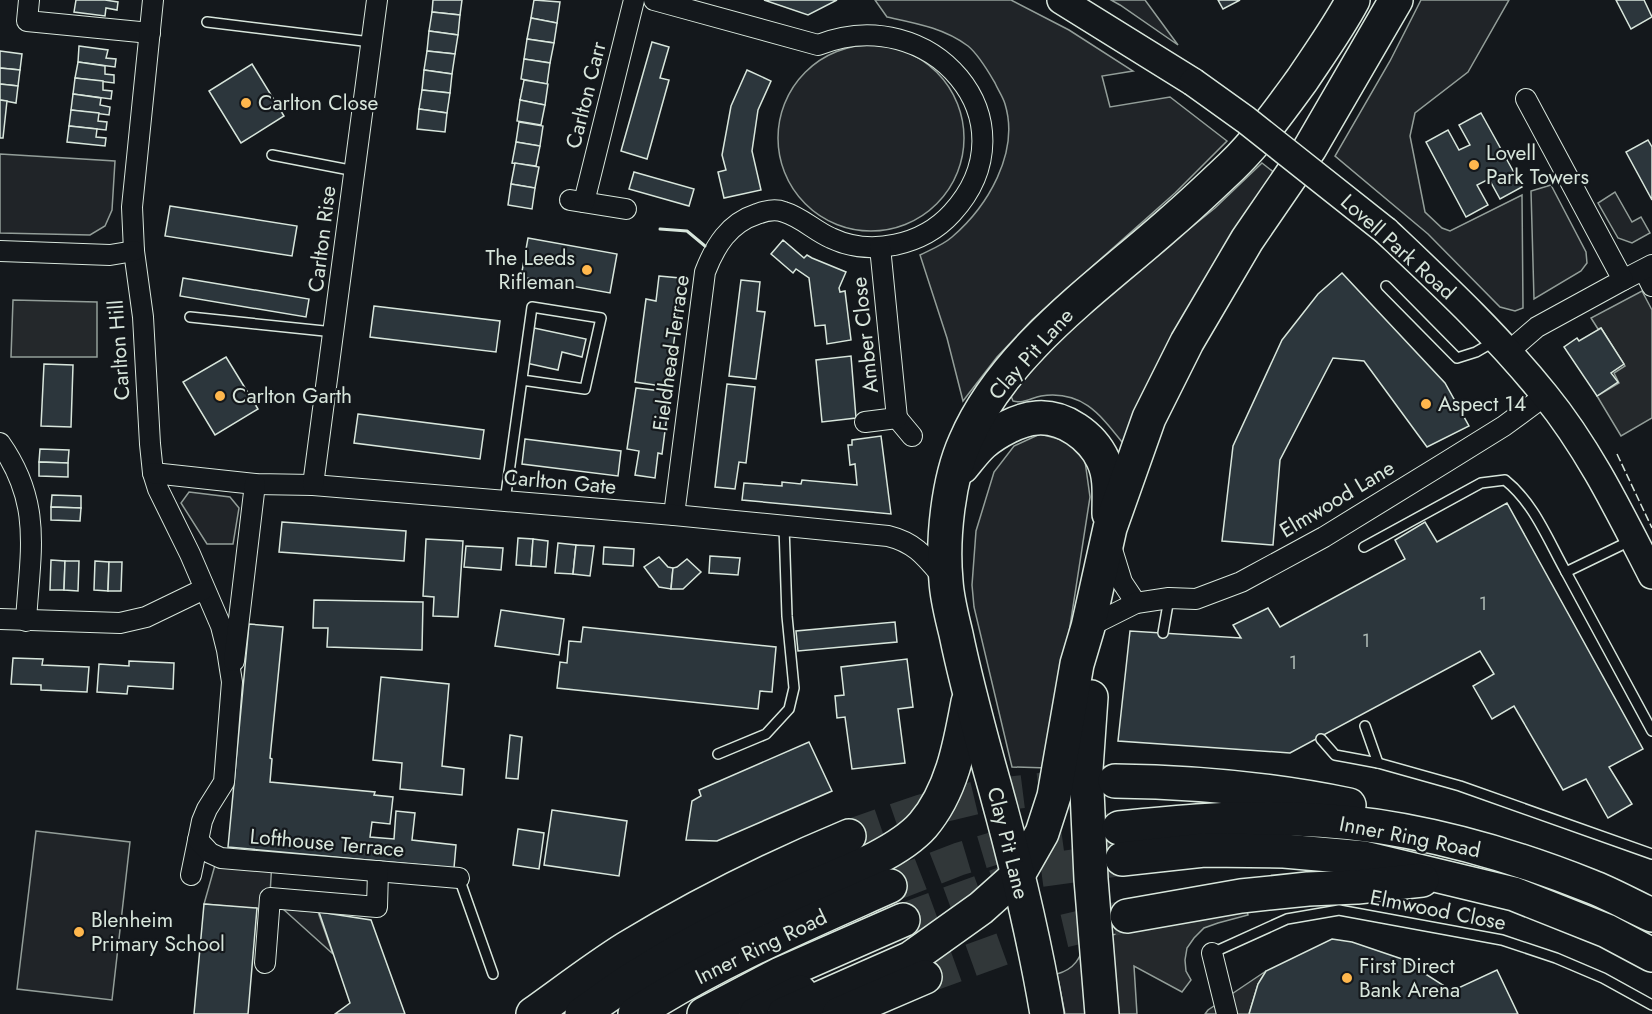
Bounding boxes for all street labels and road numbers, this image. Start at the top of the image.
street label: Carlton Carr [558,38,614,152]
street label: Carlton Rise [301,184,343,294]
street label: Lovell Park Road [1334,187,1462,307]
street label: Fieldhead Terrace [645,273,697,433]
street label: Amber Close [844,275,886,394]
street label: Carlton Hill [101,299,137,401]
street label: Clay Pit Lane [982,301,1081,407]
street label: Elmwood Lane [1274,453,1400,545]
street label: Carlton Gate [503,462,618,502]
street label: Clay Pit Lane [980,784,1036,902]
street label: Inner Ring Road [1337,809,1483,865]
street label: Lofthouse Terrace [249,821,406,865]
street label: Elmwood Close [1368,882,1509,938]
street label: Inner Ring Road [690,902,832,992]

